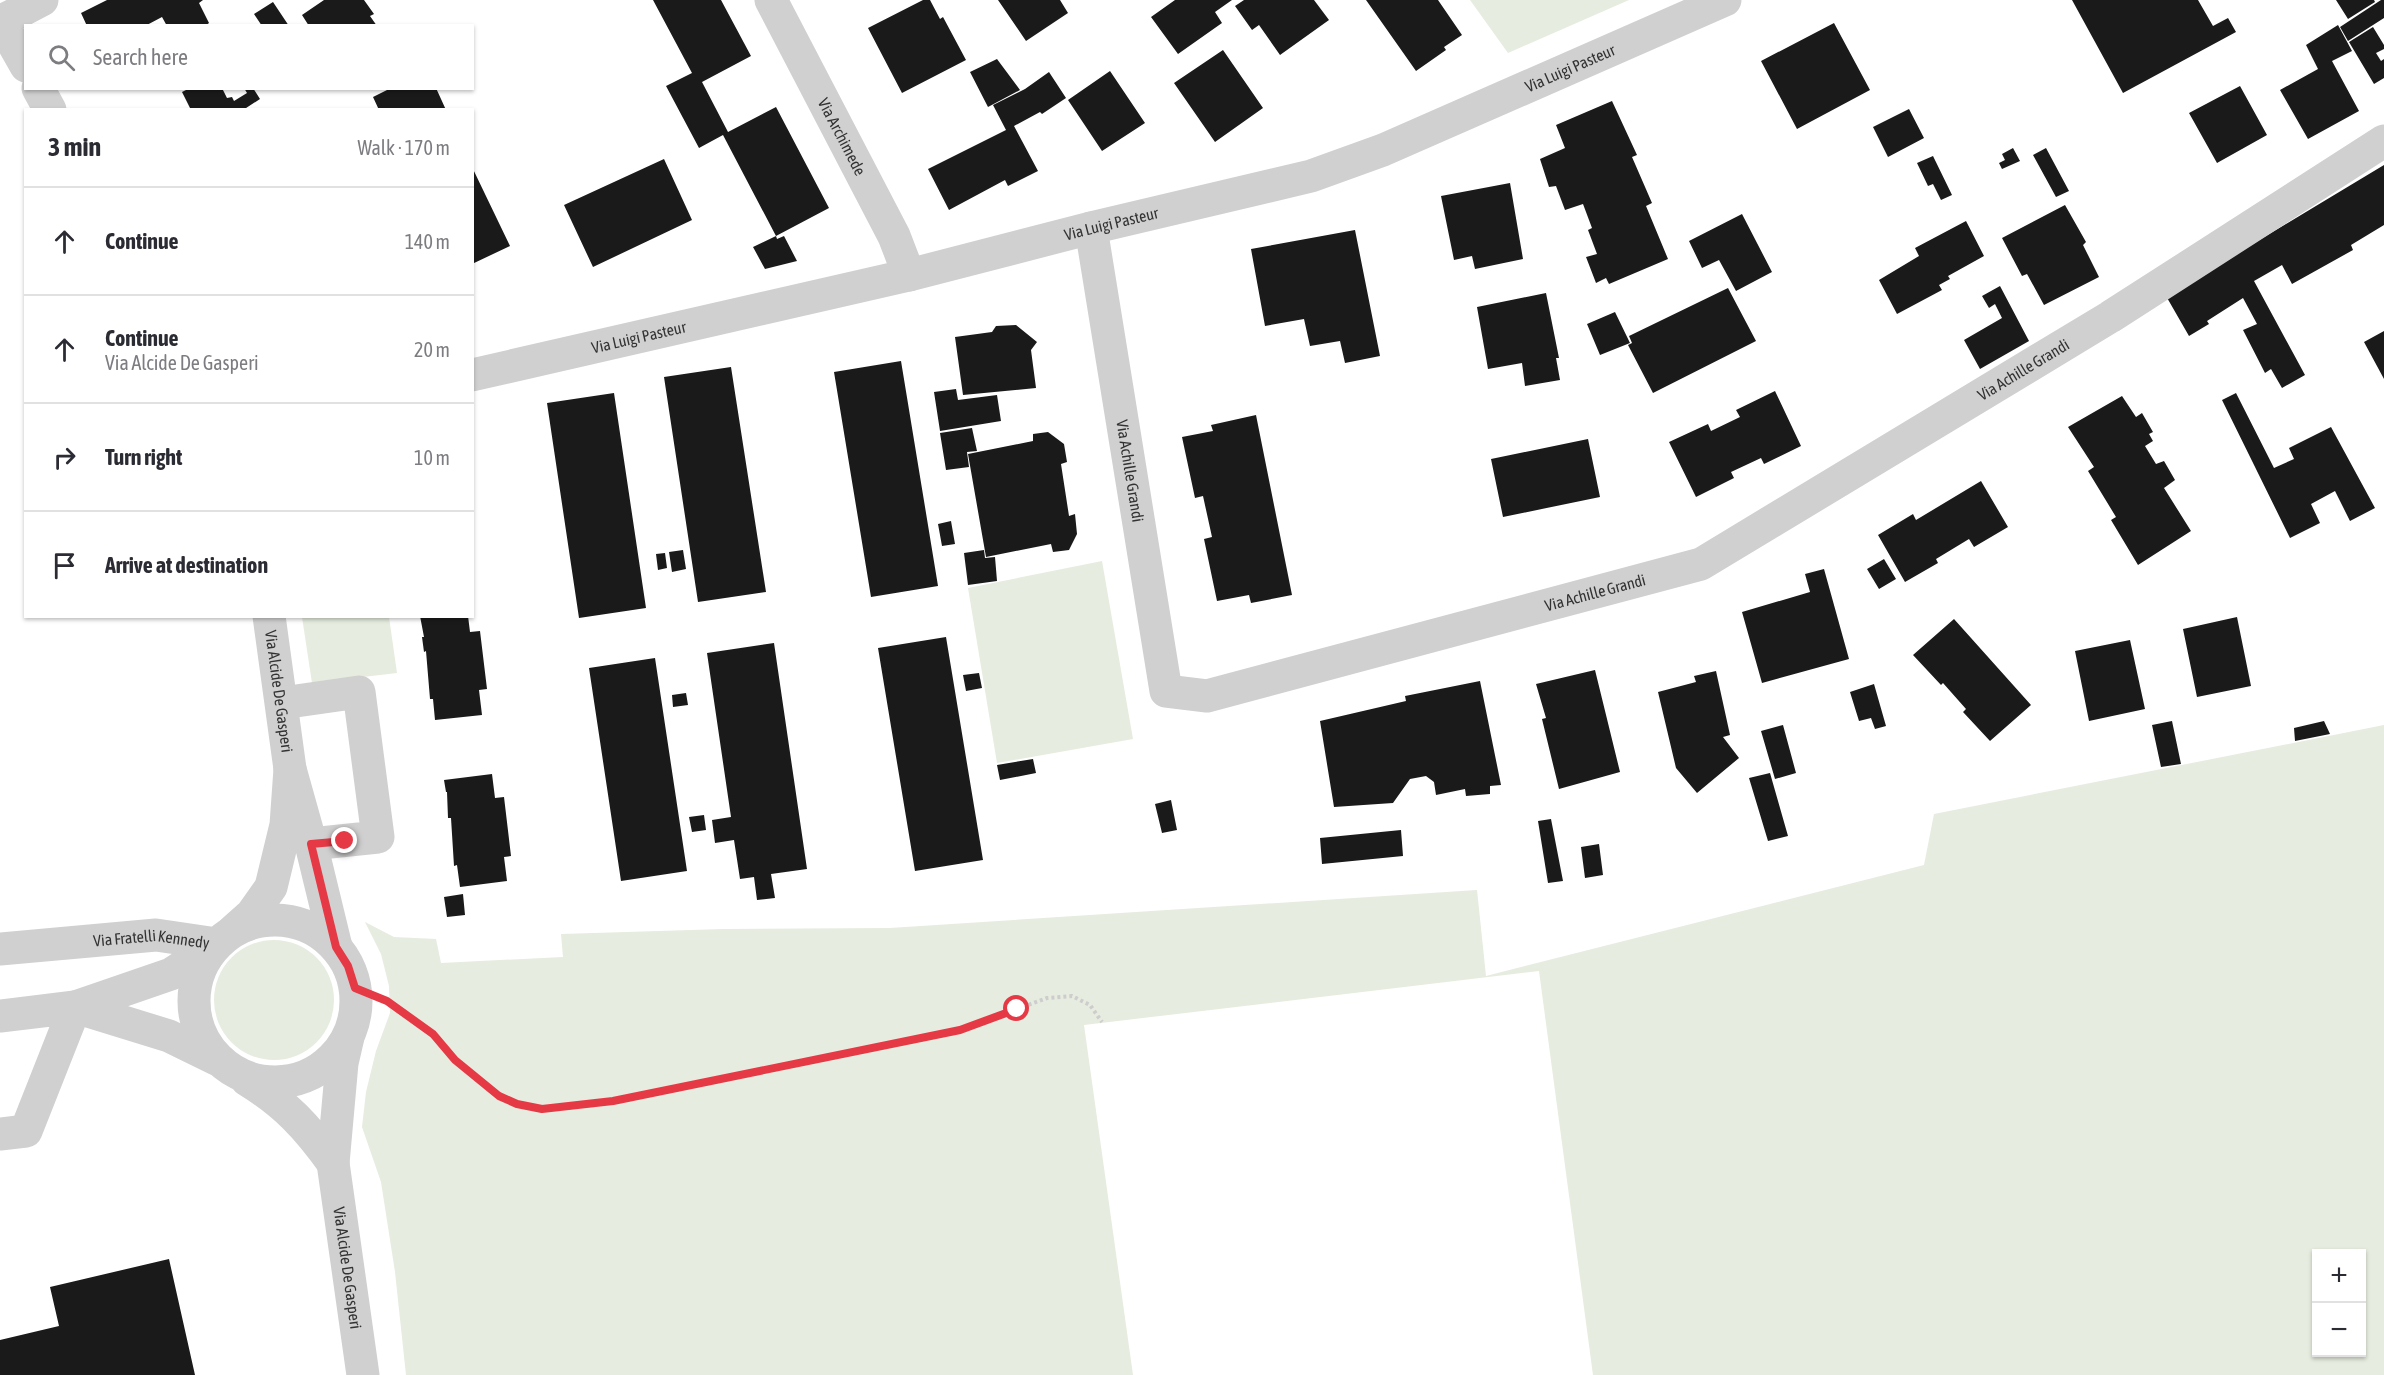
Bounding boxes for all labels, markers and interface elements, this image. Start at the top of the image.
search box [24,24,474,90]
street label: Via Luigi Pasteur [1522,40,1618,96]
icon: search [45,41,78,74]
text: Search here [93,44,188,70]
street label: Via Archimede [815,95,870,178]
text: 3 min [48,132,101,162]
text: Walk · 170 m [358,136,450,159]
street label: Via Luigi Pasteur [1062,203,1160,244]
icon: ahead [48,225,81,258]
text: Continue [105,228,179,254]
text: 140 m [405,230,450,253]
street label: Via Luigi Pasteur [590,317,688,356]
text: Continue [105,325,179,351]
icon: ahead [48,333,81,366]
street label: Via Achille Grandi [1974,335,2072,404]
text: 20 m [414,338,450,361]
text: Via Alcide De Gasperi [105,351,259,374]
street label: Via Achille Grandi [1113,418,1148,523]
icon: right [48,441,81,474]
text: Turn right [105,444,182,470]
text: 10 m [414,446,450,469]
icon: arrive [48,549,81,582]
text: Arrive at destination [105,552,268,578]
street label: Via Achille Grandi [1543,570,1647,614]
street label: Via Alcide De Gasperi [262,629,297,754]
route end [331,827,357,853]
street label: Via Fratelli Kennedy [92,926,211,953]
route start [1003,995,1029,1021]
street label: Via Alcide De Gasperi [330,1206,365,1330]
map controls [2312,1249,2366,1357]
button: + [2312,1249,2366,1303]
button: − [2312,1303,2366,1357]

